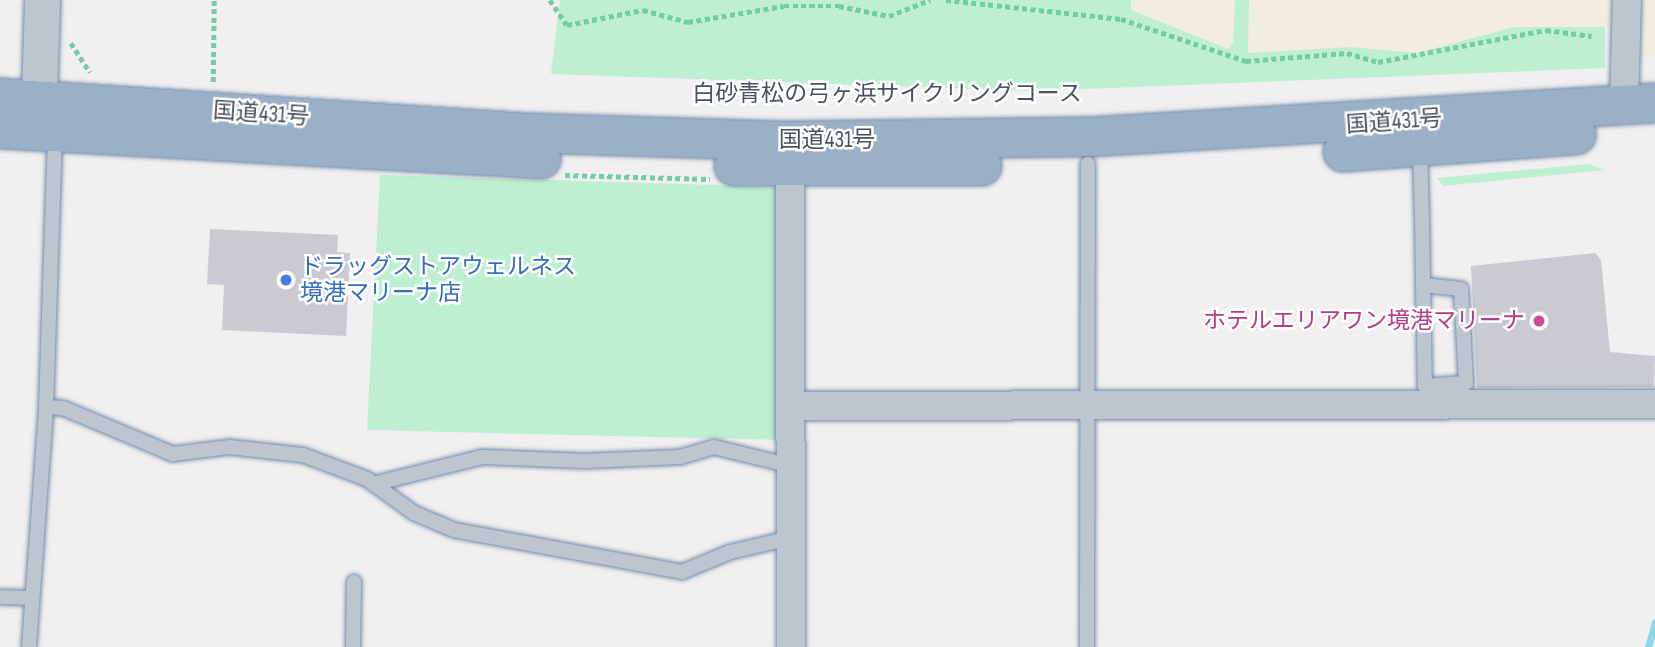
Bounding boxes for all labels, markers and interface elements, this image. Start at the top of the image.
street label: 白砂青松の弓ヶ浜サイクリングコース [692,80,1082,108]
street label: 国道431号 [212,97,310,131]
street label: 国道431号 [1345,105,1443,139]
street label: 国道431号 [779,126,875,154]
place label: ドラッグストアウェルネス 境港マリーナ店 [300,253,576,307]
marker: ドラッグストアウェルネス 境港マリーナ店 [278,272,294,288]
place label: ホテルエリアワン境港マリーナ [1203,307,1525,335]
marker: ホテルエリアワン境港マリーナ [1531,313,1547,329]

